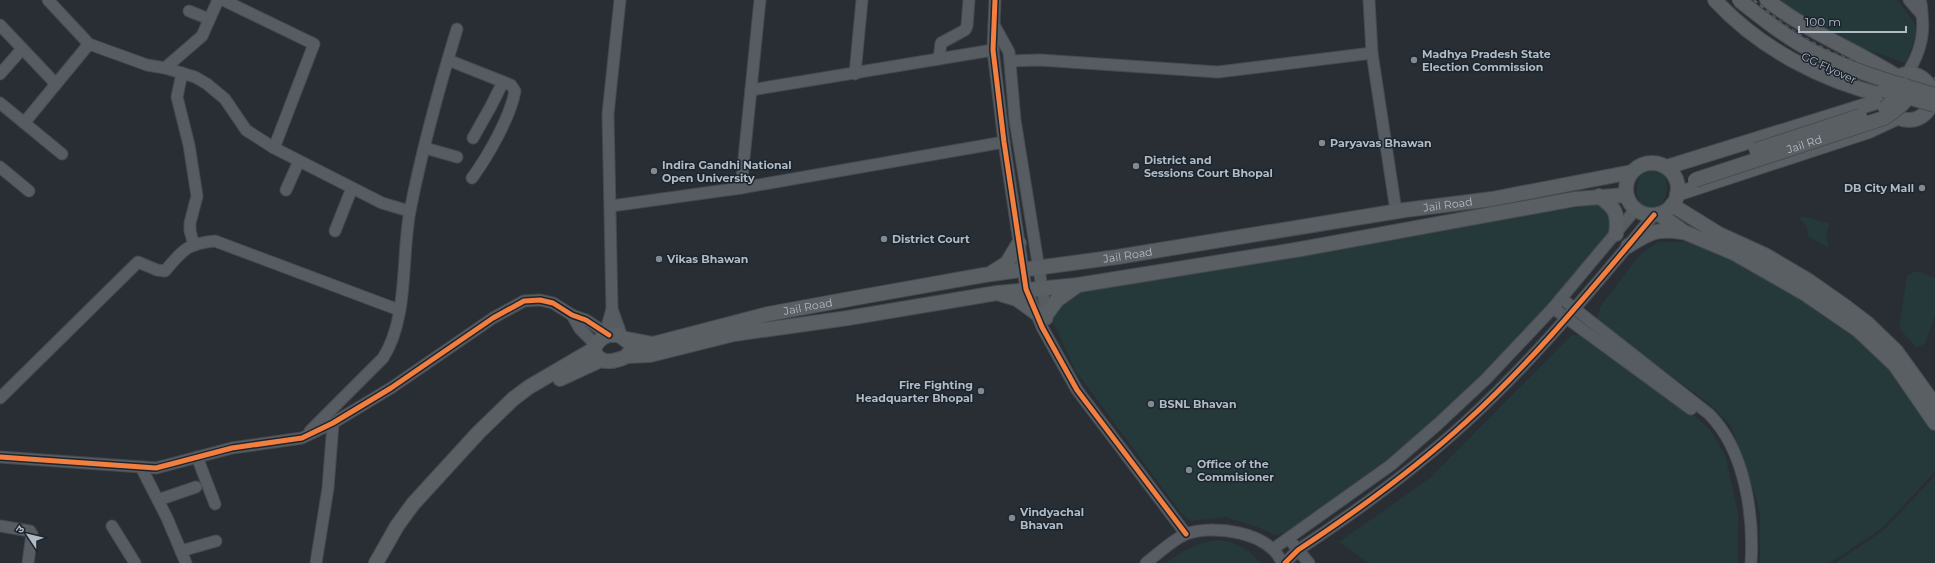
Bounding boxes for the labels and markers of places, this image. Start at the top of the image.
place label: Madhya Pradesh State Election Commission [1422,47,1551,74]
marker: Madhya Pradesh State Election Commission [1409,55,1419,65]
place label: Paryavas Bhawan [1330,136,1432,150]
marker: Paryavas Bhawan [1317,138,1327,148]
place label: District and Sessions Court Bhopal [1144,153,1273,180]
place label: Indira Gandhi National Open University [662,158,792,185]
marker: District and Sessions Court Bhopal [1131,161,1141,171]
marker: Indira Gandhi National Open University [649,166,659,176]
place label: DB City Mall [1844,181,1914,195]
marker: DB City Mall [1917,183,1927,193]
place label: District Court [892,232,970,246]
marker: District Court [879,234,889,244]
place label: Vikas Bhawan [666,252,748,266]
marker: Vikas Bhawan [654,254,664,264]
place label: Fire Fighting Headquarter Bhopal [856,378,973,405]
marker: Fire Fighting Headquarter Bhopal [976,386,986,396]
place label: BSNL Bhavan [1159,397,1237,411]
marker: BSNL Bhavan [1146,399,1156,409]
place label: Office of the Commisioner [1197,457,1274,484]
marker: Office of the Commisioner [1184,465,1194,475]
place label: Vindyachal Bhavan [1019,505,1084,532]
marker: Vindyachal Bhavan [1007,513,1017,523]

